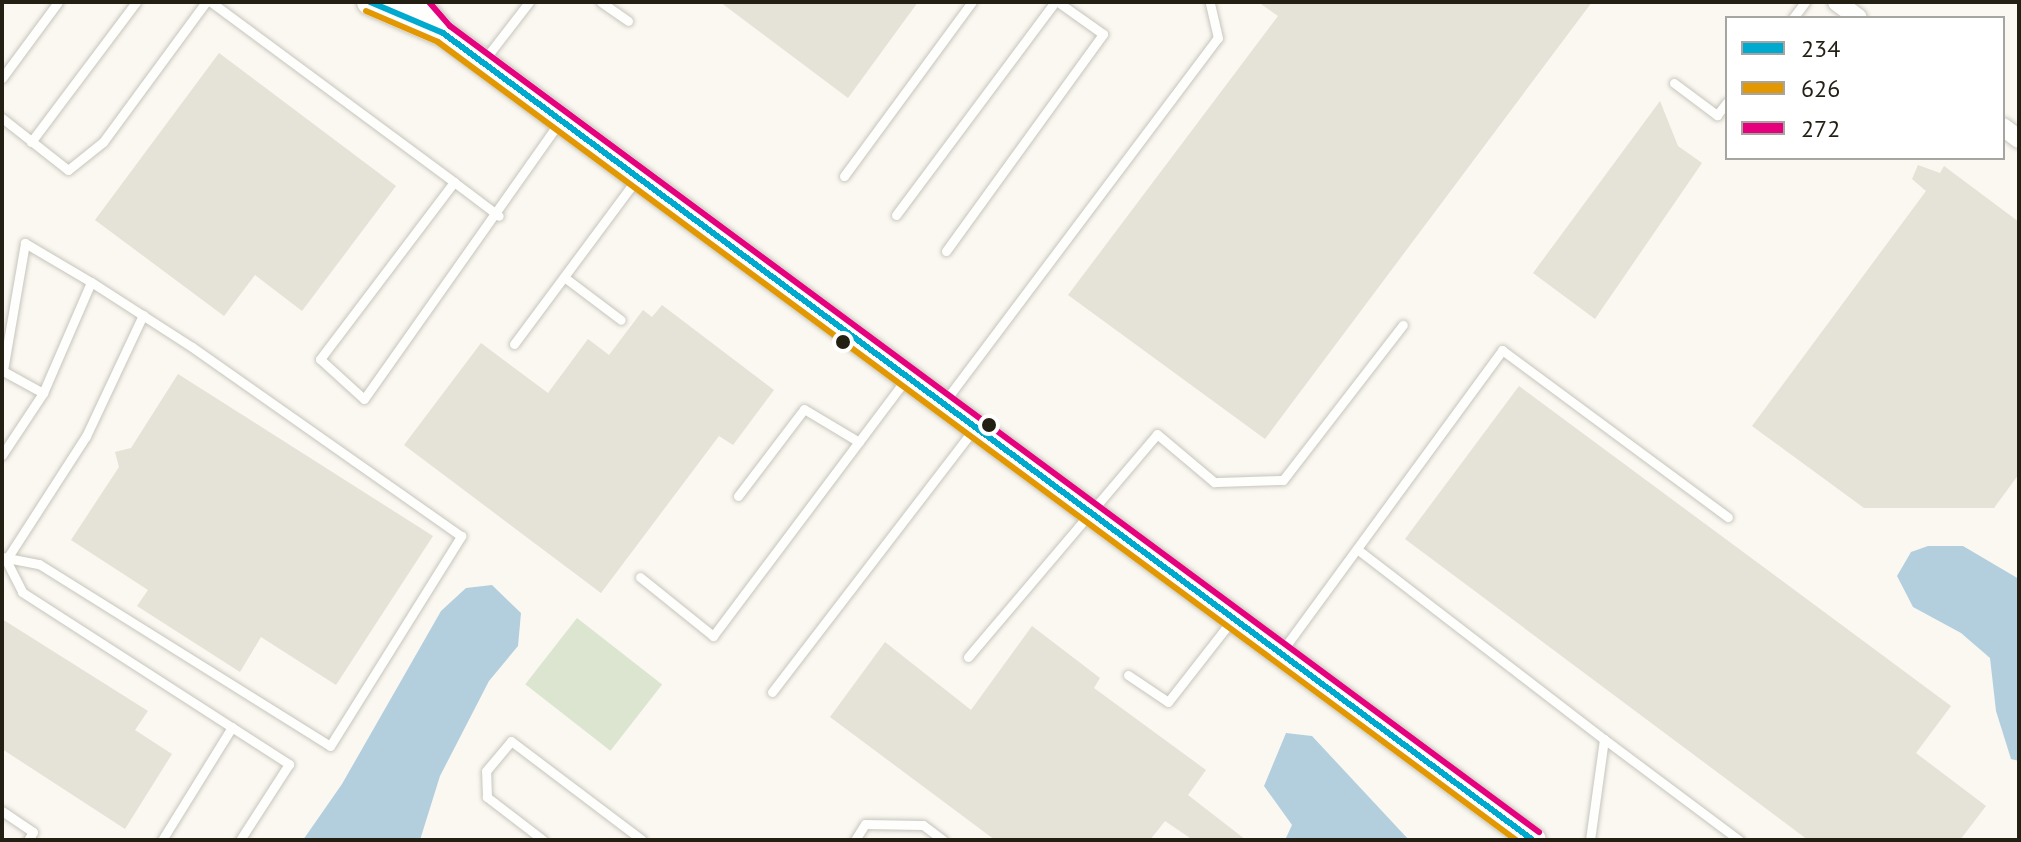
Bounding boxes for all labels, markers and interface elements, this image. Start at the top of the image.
legend [1725,16,2005,160]
text: 234 [1801,33,1840,64]
text: 626 [1801,73,1840,104]
text: 272 [1801,113,1840,144]
unlabelled marker [835,334,851,350]
unlabelled marker [981,417,997,433]

